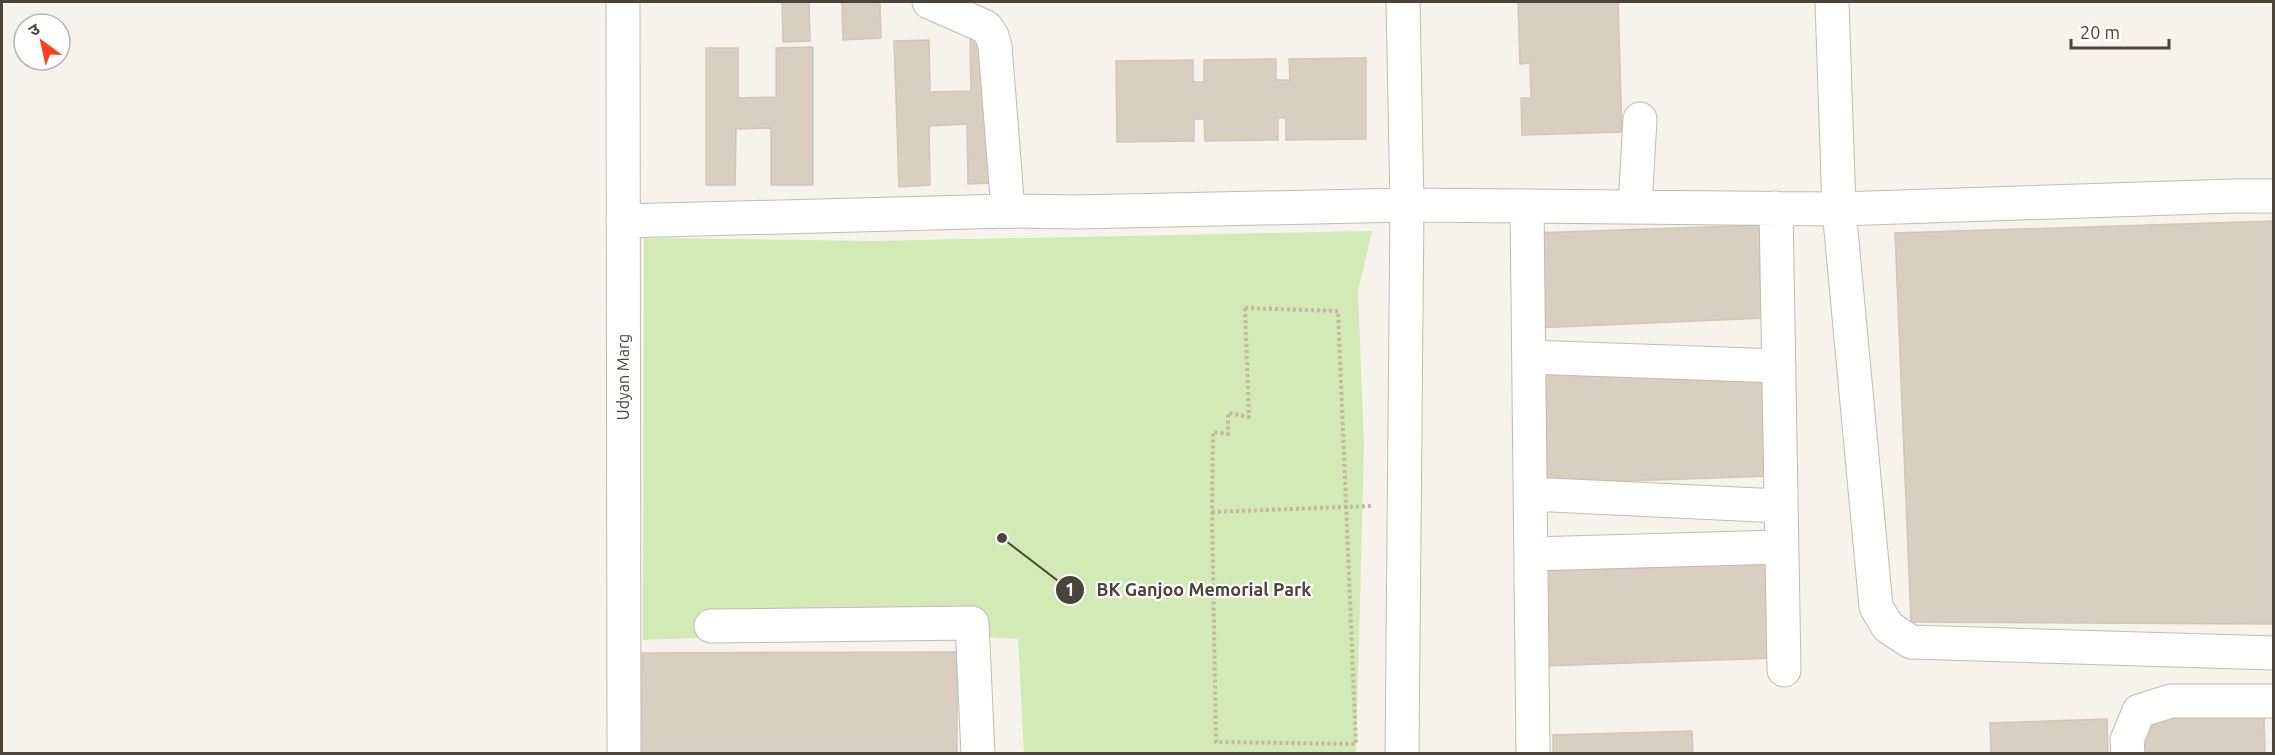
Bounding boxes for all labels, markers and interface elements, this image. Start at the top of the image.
north arrow [12,12,72,72]
scale bar [2071,12,2168,50]
text: उ [25,19,43,40]
text: 20 m [2080,22,2120,42]
street label: Udyan Marg [614,334,632,420]
callout: BK Ganjoo Memorial Park [1055,572,1324,608]
text: 1 [1065,579,1075,599]
text: BK Ganjoo Memorial Park [1097,579,1311,599]

